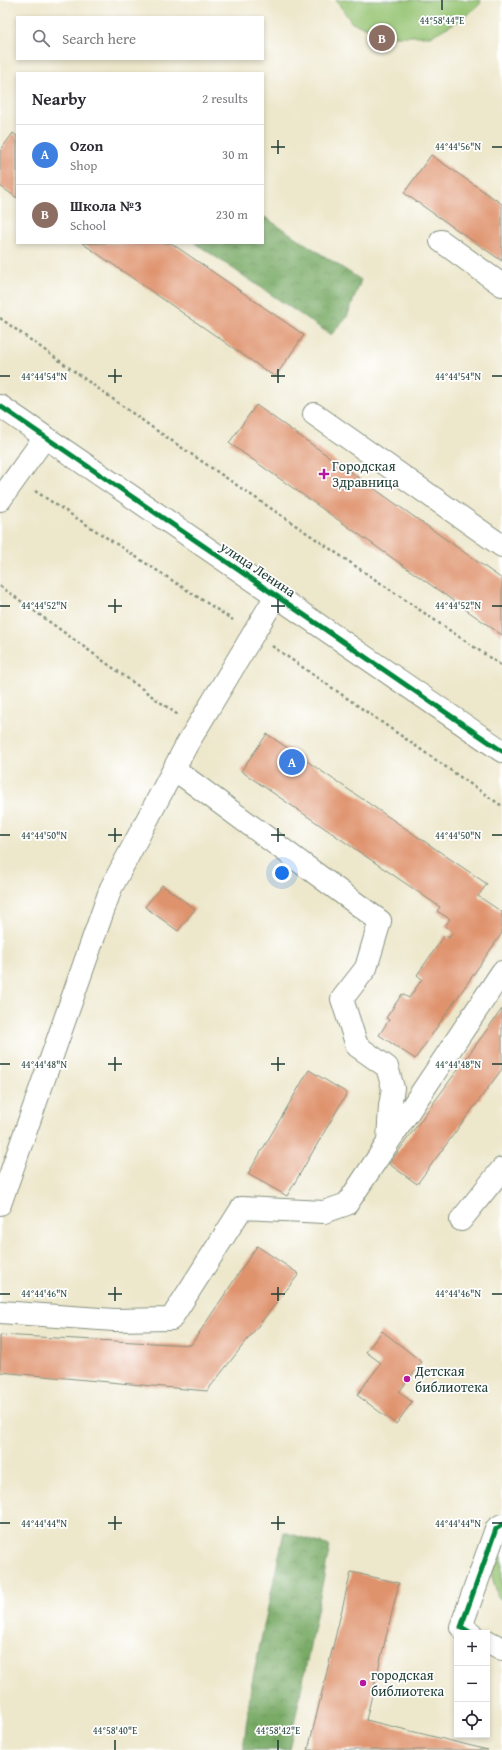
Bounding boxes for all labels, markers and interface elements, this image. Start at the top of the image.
text: 44°58'44"E [420,13,464,28]
search box [16,16,264,60]
pin: B [369,23,395,53]
icon: search [30,27,52,49]
text: Search here [62,28,136,49]
text: Nearby [32,86,86,111]
text: 2 results [202,89,248,108]
text: Ozon [70,135,103,156]
text: 44°44'56"N [435,139,481,154]
text: A [41,145,49,164]
text: 30 m [222,145,248,164]
text: Shop [70,156,97,175]
text: Школа №3 [70,195,142,216]
text: B [41,205,49,224]
text: 230 m [216,205,248,224]
text: School [70,216,106,235]
text: 44°44'54"N [21,369,67,384]
text: 44°44'54"N [435,369,481,384]
place label: Городская Здравница [332,456,399,492]
marker: Городская Здравница [319,469,329,479]
street label: улица Ленина [215,536,300,602]
text: 44°44'52"N [21,598,67,613]
text: 44°44'52"N [435,598,481,613]
pin: A [279,747,305,777]
text: 44°44'50"N [21,828,67,843]
text: 44°44'50"N [435,828,481,843]
your location [272,863,292,883]
text: 44°44'48"N [21,1057,67,1072]
text: 44°44'48"N [435,1057,481,1072]
text: 44°44'46"N [21,1286,67,1301]
text: 44°44'46"N [435,1286,481,1301]
place label: Детская библиотека [414,1361,489,1397]
marker: Детская библиотека [402,1374,412,1384]
text: 44°44'44"N [21,1516,67,1531]
text: 44°44'44"N [435,1516,481,1531]
map controls [454,1630,490,1738]
button: + [454,1630,490,1666]
place label: городская библиотека [371,1665,445,1701]
button: − [454,1666,490,1702]
marker: городская библиотека [358,1678,368,1688]
button: locate [454,1702,490,1738]
text: 44°58'40"E [93,1723,137,1738]
text: 44°58'42"E [256,1723,300,1738]

